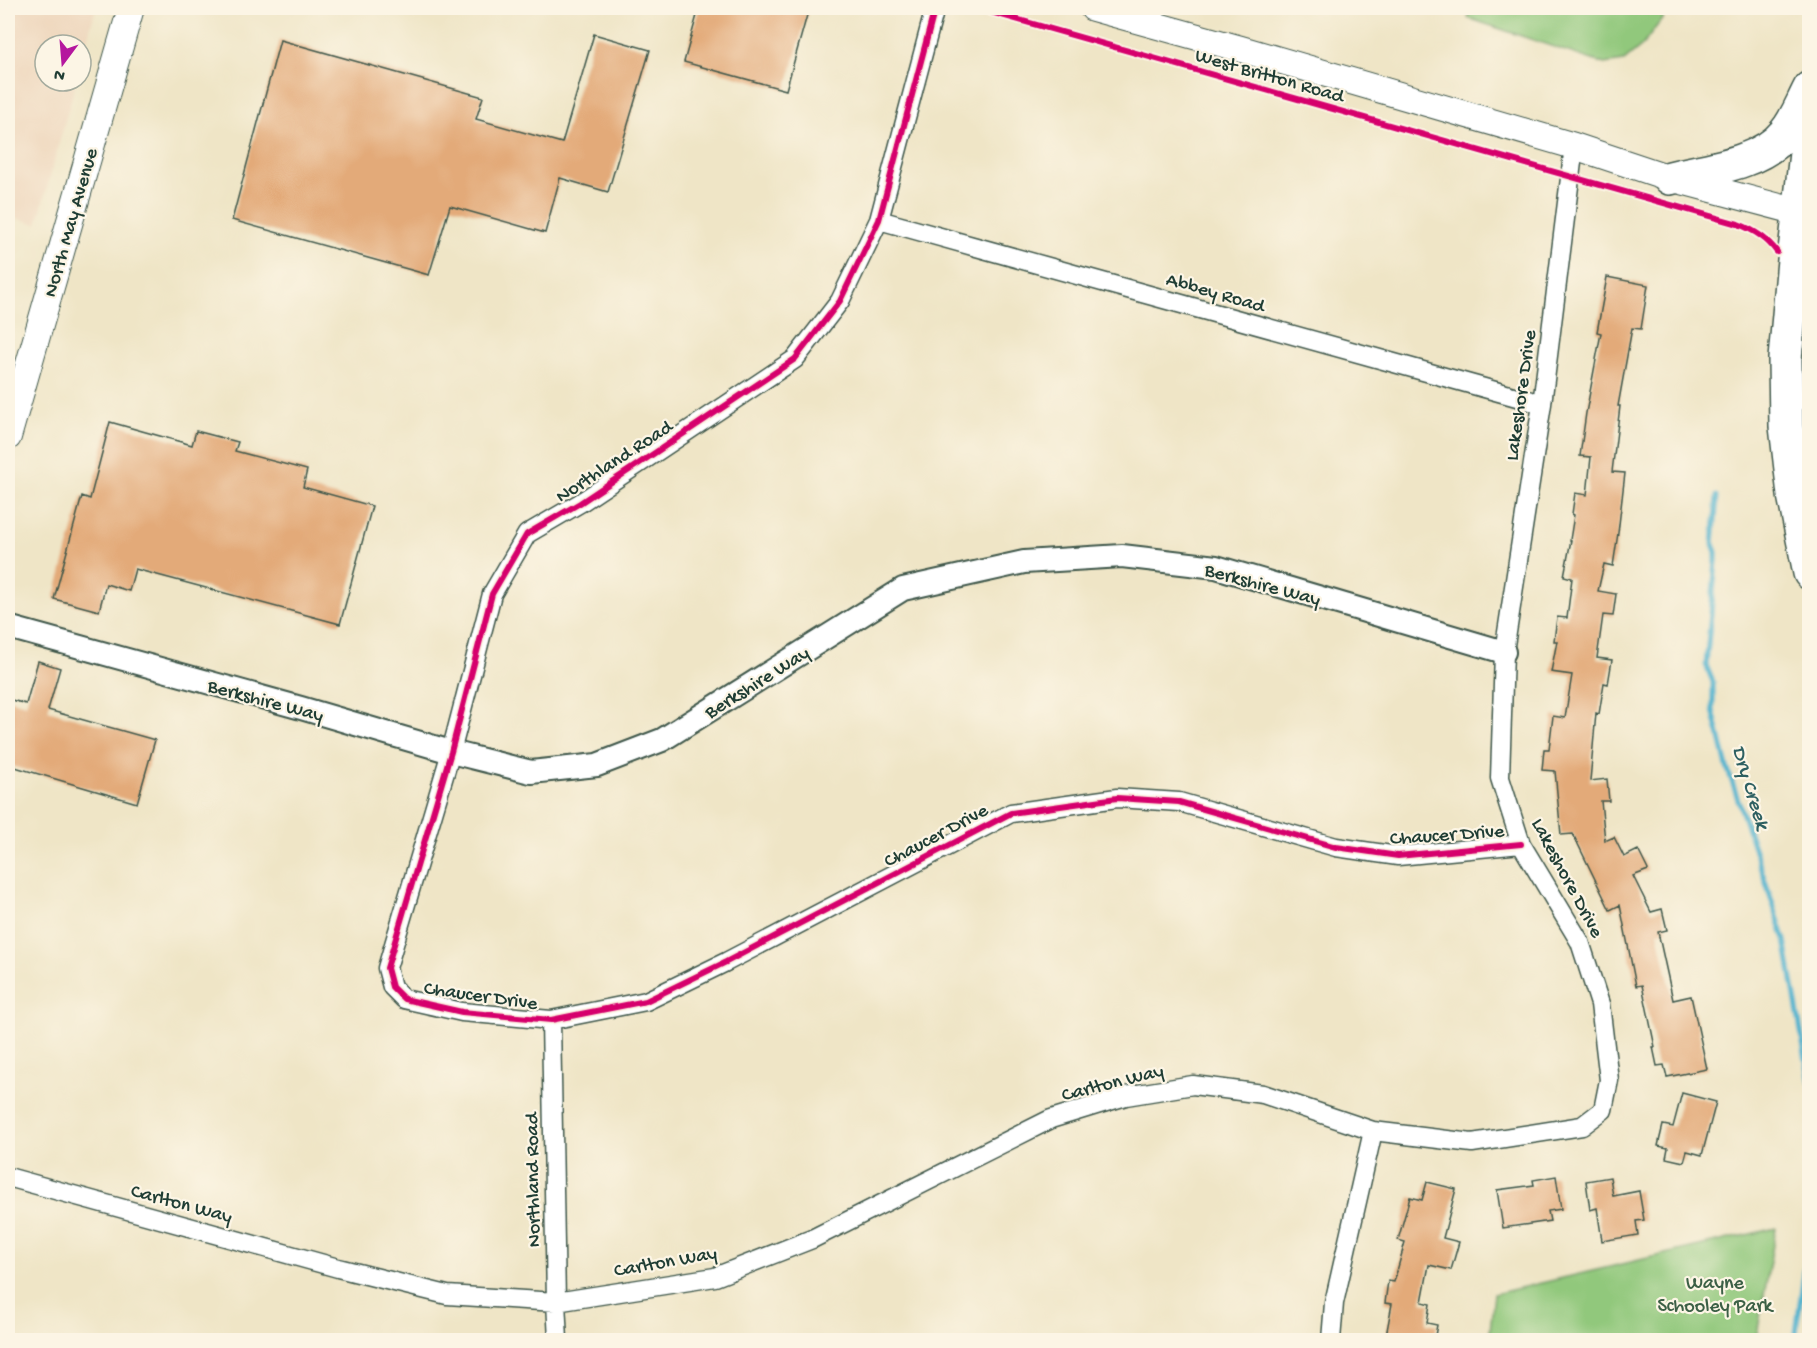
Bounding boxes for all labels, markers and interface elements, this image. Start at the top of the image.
north arrow [33,33,93,93]
street label: West Britton Road [1192,45,1348,110]
text: N [52,63,67,85]
street label: North May Avenue [40,145,105,300]
street label: Abbey Road [1163,269,1269,320]
street label: Lakeshore Drive [1502,328,1543,462]
street label: Northland Road [552,415,680,509]
street label: Berkshire Way [1201,560,1323,613]
street label: Berkshire Way [700,643,815,726]
street label: Berkshire Way [204,676,326,729]
water label: Dry Creek [1724,743,1774,835]
street label: Chaucer Drive [881,800,993,874]
street label: Lakeshore Drive [1525,815,1607,943]
street label: Chaucer Drive [1389,821,1506,852]
street label: Chaucer Drive [422,978,540,1017]
street label: Carlton Way [1060,1061,1166,1108]
street label: Northland Road [522,1110,547,1247]
street label: Carlton Way [128,1181,235,1230]
street label: Carlton Way [612,1243,719,1284]
park label: Wayne Schooley Park [1657,1273,1775,1319]

